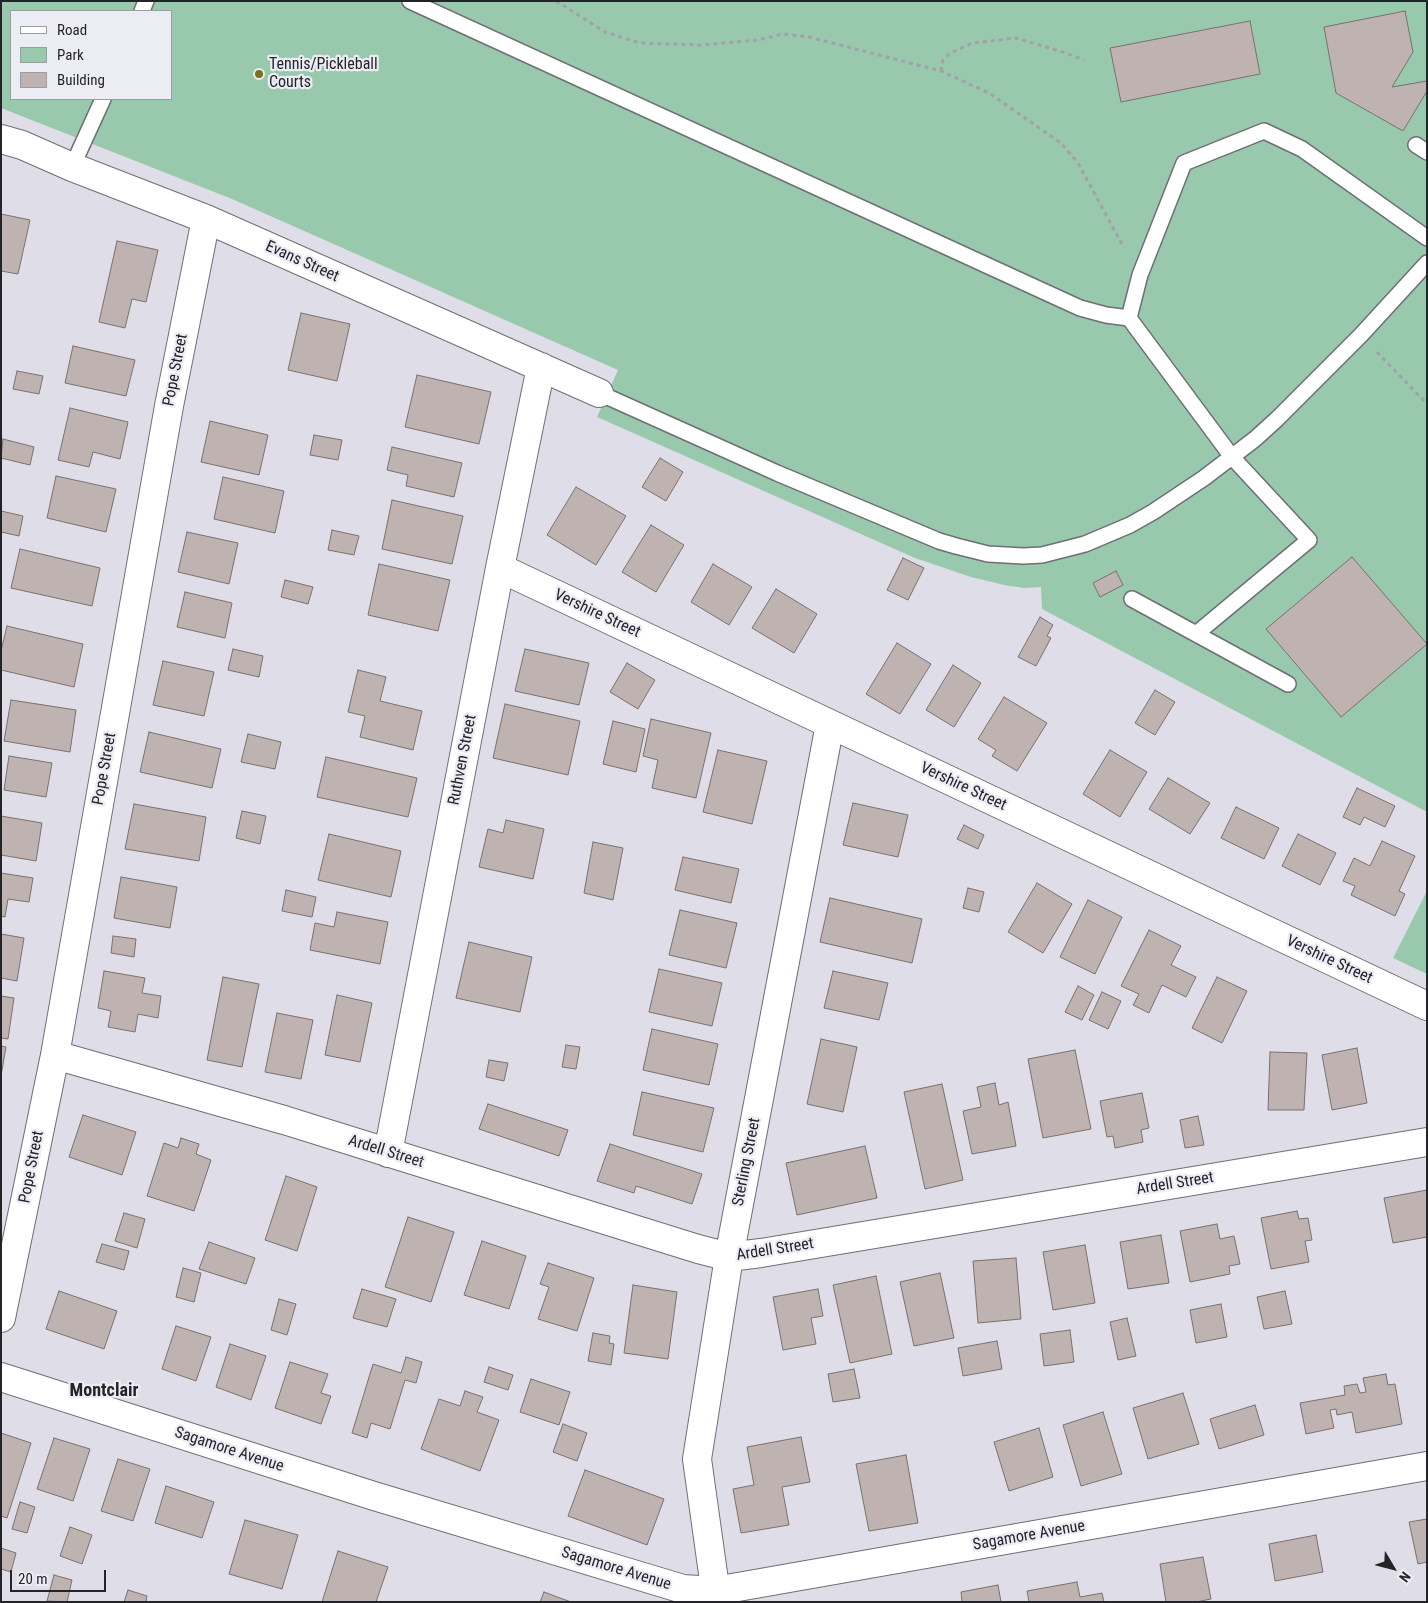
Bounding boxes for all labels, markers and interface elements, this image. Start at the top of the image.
legend [10,10,172,100]
text: Road [57,21,87,39]
text: Park [57,46,84,64]
place label: Tennis/Pickleball Courts [269,55,378,93]
marker: Tennis/Pickleball Courts [253,68,265,80]
text: Building [57,71,105,89]
street label: Evans Street [262,237,342,287]
street label: Pope Street [160,332,192,408]
street label: Vershire Street [551,586,643,642]
street label: Ruthven Street [445,713,481,807]
street label: Pope Street [89,731,121,807]
street label: Vershire Street [917,759,1009,815]
street label: Vershire Street [1283,932,1375,988]
street label: Sterling Street [729,1116,765,1208]
street label: Pope Street [16,1129,48,1205]
street label: Ardell Street [346,1131,426,1173]
street label: Ardell Street [1135,1168,1215,1200]
street label: Ardell Street [735,1234,815,1266]
district label: Montclair [70,1380,138,1402]
street label: Sagamore Avenue [172,1423,286,1477]
street label: Sagamore Avenue [971,1517,1087,1555]
street label: Sagamore Avenue [559,1543,673,1595]
north arrow [1368,1543,1418,1593]
scale bar [12,1560,109,1592]
text: N [1396,1569,1414,1585]
text: 20 m [18,1570,48,1588]

